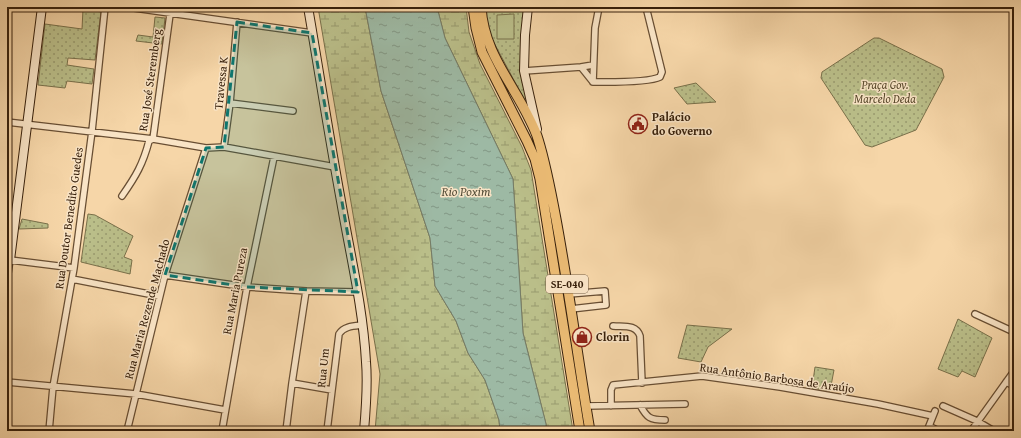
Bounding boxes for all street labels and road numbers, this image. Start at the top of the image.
street label: Rua José Steremberg [134,28,165,132]
street label: Travessa K [209,55,232,110]
street label: Rua Doutor Benedito Guedes [50,146,87,290]
street label: Rua Maria Rezende Machado [120,237,173,381]
street label: Rua Maria Pureza [218,246,251,336]
road number: SE-040 [546,275,588,293]
street label: Rua Um [312,347,333,388]
street label: Rua Antônio Barbosa de Araújo [699,358,856,397]

